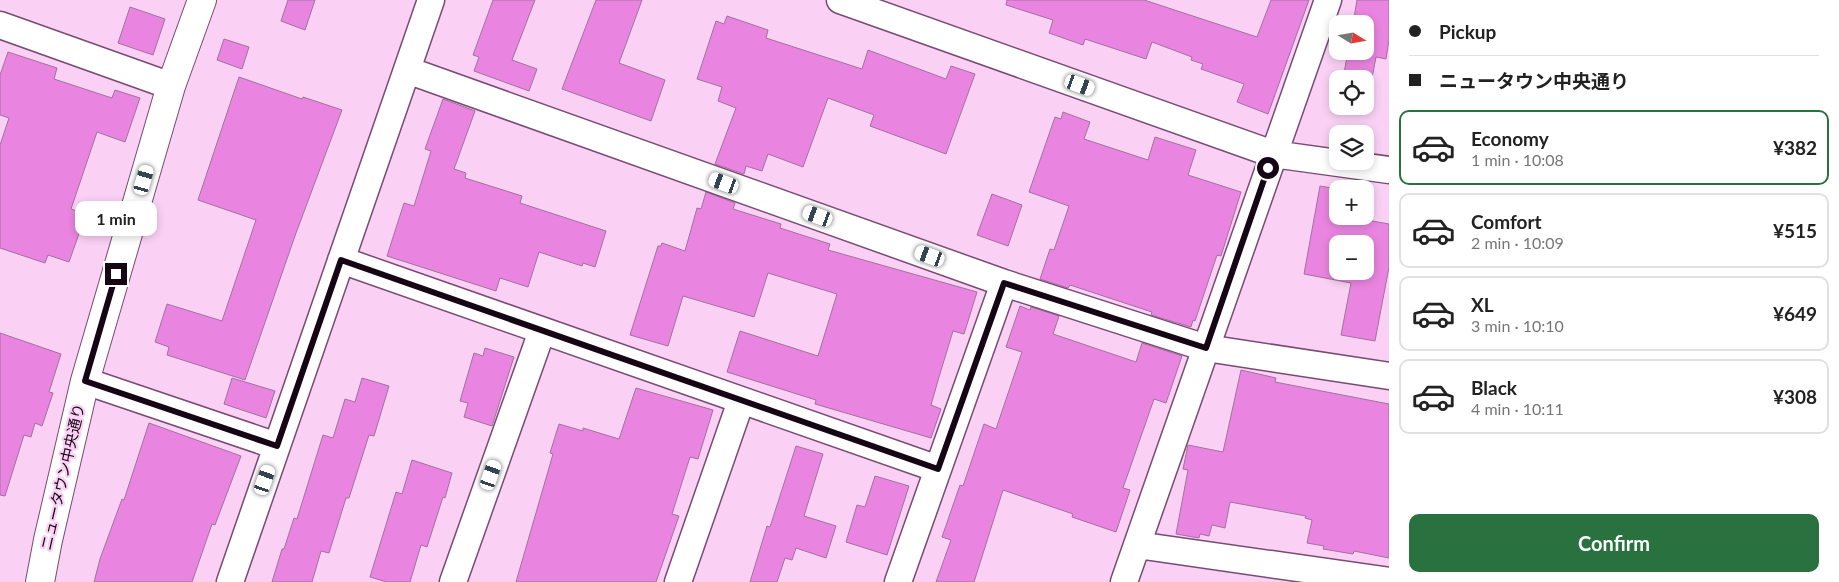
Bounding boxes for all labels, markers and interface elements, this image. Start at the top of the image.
north arrow [1329,15,1374,60]
map controls [1329,15,1374,280]
text: Pickup [1439,20,1496,43]
text: ニュータウン中央通り [1439,69,1629,92]
button: locate [1329,70,1374,115]
car [1063,73,1096,97]
button: layers [1329,125,1374,170]
icon: car [1411,125,1456,170]
text: Economy [1471,127,1549,150]
text: ¥382 [1773,136,1817,159]
text: 1 min · 10:08 [1471,150,1564,169]
route start [1257,157,1279,179]
car [132,164,155,196]
car [707,171,740,195]
button: + [1329,180,1374,225]
callout: 1 min [75,202,157,236]
car [801,204,834,228]
icon: car [1411,208,1456,253]
text: 1 min [96,209,136,228]
text: Comfort [1471,210,1542,233]
text: ¥515 [1773,219,1817,242]
text: 2 min · 10:09 [1471,233,1564,252]
button: − [1329,235,1374,280]
car [913,244,946,268]
route end [105,263,127,285]
icon: car [1411,291,1456,336]
text: XL [1471,293,1494,316]
text: ¥649 [1773,302,1817,325]
text: 3 min · 10:10 [1471,316,1564,335]
icon: car [1411,374,1456,419]
text: Black [1471,376,1517,399]
text: ¥308 [1773,385,1817,408]
text: 4 min · 10:11 [1471,399,1564,418]
street label: ニュータウン中央通り [36,402,88,552]
car [479,458,502,492]
car [253,463,276,497]
button: Confirm [1409,514,1819,572]

